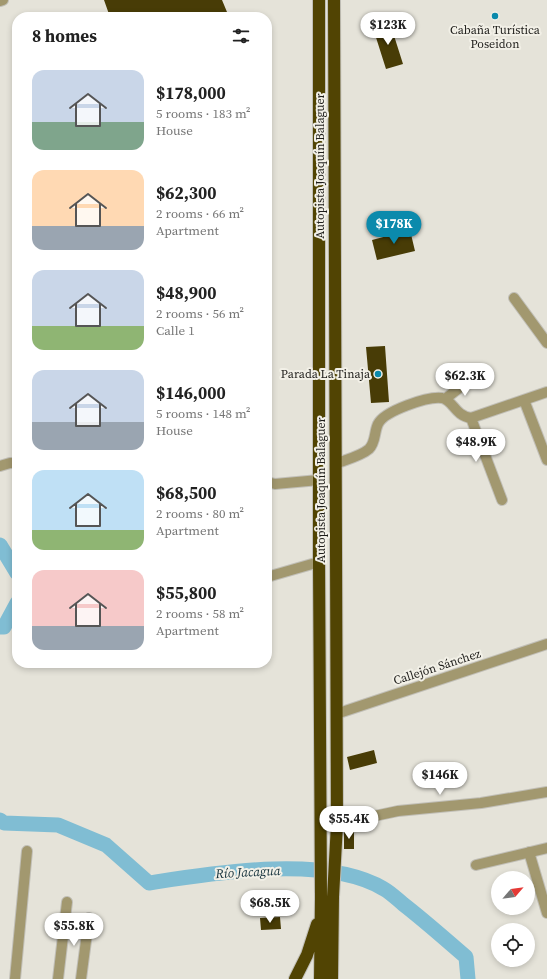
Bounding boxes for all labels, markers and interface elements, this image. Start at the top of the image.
marker: Cabaña Turística Poseidon [490,11,500,21]
pin: $123K [360,12,416,46]
text: $123K [369,16,407,33]
place label: Cabaña Turística Poseidon [450,22,541,52]
text: 8 homes [32,24,97,48]
icon: filters [230,25,252,47]
text: $178,000 [156,81,226,105]
icon: home [64,86,112,134]
street label: Autopista Joaquín Balaguer [312,93,328,239]
text: 5 rooms · 183 m² [156,105,251,122]
text: House [156,122,193,139]
text: $62,300 [156,181,216,205]
icon: home [64,186,112,234]
text: 2 rooms · 66 m² [156,205,244,222]
pin: $178K [366,211,422,245]
text: $178K [375,215,413,232]
text: Apartment [156,222,219,239]
text: $48,900 [156,281,216,305]
icon: home [64,286,112,334]
text: 2 rooms · 56 m² [156,305,244,322]
text: Calle 1 [156,322,195,339]
pin: $62.3K [432,363,498,397]
place label: Parada La Tinaja [281,366,371,382]
text: $62.3K [444,367,486,384]
marker: Parada La Tinaja [373,369,383,379]
text: $146,000 [156,381,226,405]
icon: home [64,386,112,434]
text: 5 rooms · 148 m² [156,405,251,422]
street label: Autopista Joaquín Balaguer [313,417,329,563]
text: House [156,422,193,439]
pin: $48.9K [443,429,509,463]
text: $48.9K [455,433,497,450]
text: $68,500 [156,481,216,505]
icon: home [64,486,112,534]
text: 2 rooms · 80 m² [156,505,244,522]
text: Apartment [156,522,219,539]
text: $55,800 [156,581,216,605]
icon: home [64,586,112,634]
text: 2 rooms · 58 m² [156,605,244,622]
text: Apartment [156,622,219,639]
street label: Callejón Sánchez [391,645,483,689]
pin: $146K [412,762,468,796]
text: $146K [421,766,459,783]
pin: $55.4K [316,806,382,840]
text: $55.4K [328,810,370,827]
water label: Río Jacagua [214,862,281,882]
north arrow [491,871,535,915]
map controls [491,871,535,967]
pin: $68.5K [237,890,303,924]
text: $68.5K [249,894,291,911]
pin: $55.8K [41,913,107,947]
text: $55.8K [53,917,95,934]
button: locate [491,923,535,967]

